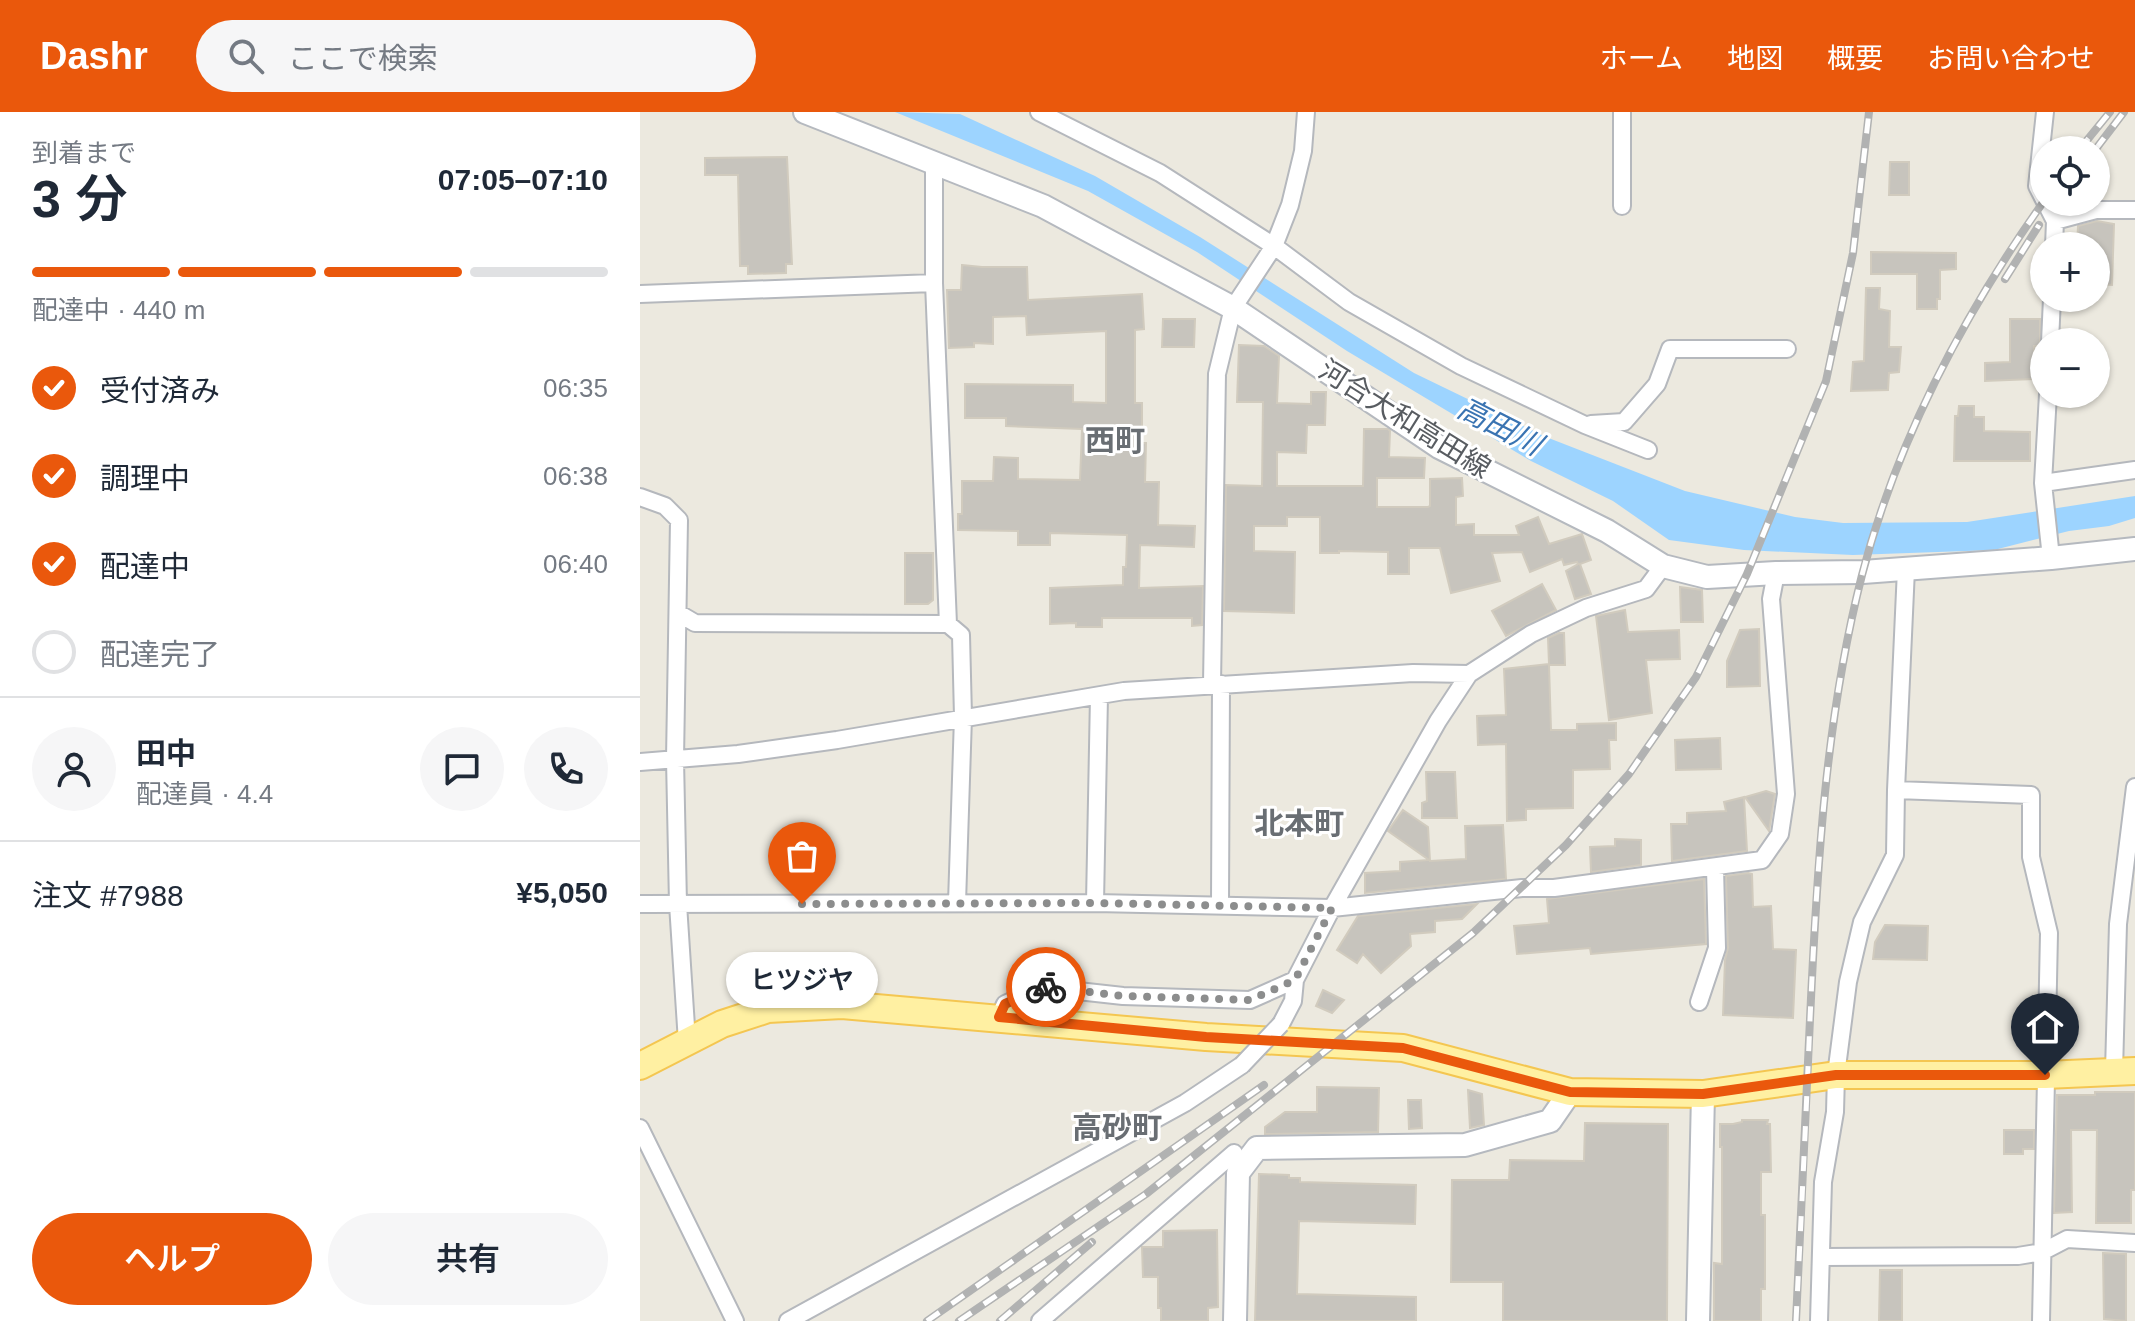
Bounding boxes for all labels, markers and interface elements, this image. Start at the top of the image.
search box [196,20,756,92]
icon: search [224,34,268,78]
text: Dashr [40,35,148,77]
text: ここで検索 [288,42,438,75]
text: ホーム [1600,43,1683,74]
text: 地図 [1727,43,1783,74]
text: 概要 [1827,43,1883,74]
text: お問い合わせ [1927,43,2095,74]
map controls [2030,136,2110,408]
button: locate [2030,136,2110,216]
text: 到着まで [32,138,136,168]
text: 07:05–07:10 [438,163,608,196]
text: 3 分 [32,170,127,228]
button: + [2030,232,2110,312]
text: 配達中 · 440 m [32,295,205,325]
button: − [2030,328,2110,408]
street label: 河合大和高田線 [1314,354,1496,484]
icon: check [32,366,76,410]
text: 06:35 [543,373,608,403]
text: 受付済み [100,374,220,407]
water label: 高田川 [1452,391,1550,462]
district label: 西町 [1085,424,1145,457]
icon: check [32,454,76,498]
text: 06:38 [543,461,608,491]
text: 調理中 [100,462,190,495]
icon: check [32,542,76,586]
text: 06:40 [543,549,608,579]
text: 配達中 [100,550,190,583]
text: 配達完了 [100,638,220,671]
button: person [32,727,116,811]
button: chat [420,727,504,811]
button: phone [524,727,608,811]
text: 田中 [136,737,196,770]
text: 配達員 · 4.4 [136,779,273,809]
district label: 北本町 [1254,807,1344,840]
pin [768,822,836,904]
icon: bag [780,834,824,878]
text: ¥5,050 [516,876,608,909]
text: 注文 #7988 [32,879,184,912]
courier [1006,947,1086,1027]
callout: ヒツジヤ [726,952,878,1008]
text: ヒツジヤ [750,965,854,995]
icon: bike [1024,965,1068,1009]
pin [2011,993,2079,1075]
icon: home [2023,1005,2067,1049]
district label: 高砂町 [1072,1111,1162,1144]
button: ヘルプ [32,1213,312,1305]
button: 共有 [328,1213,608,1305]

